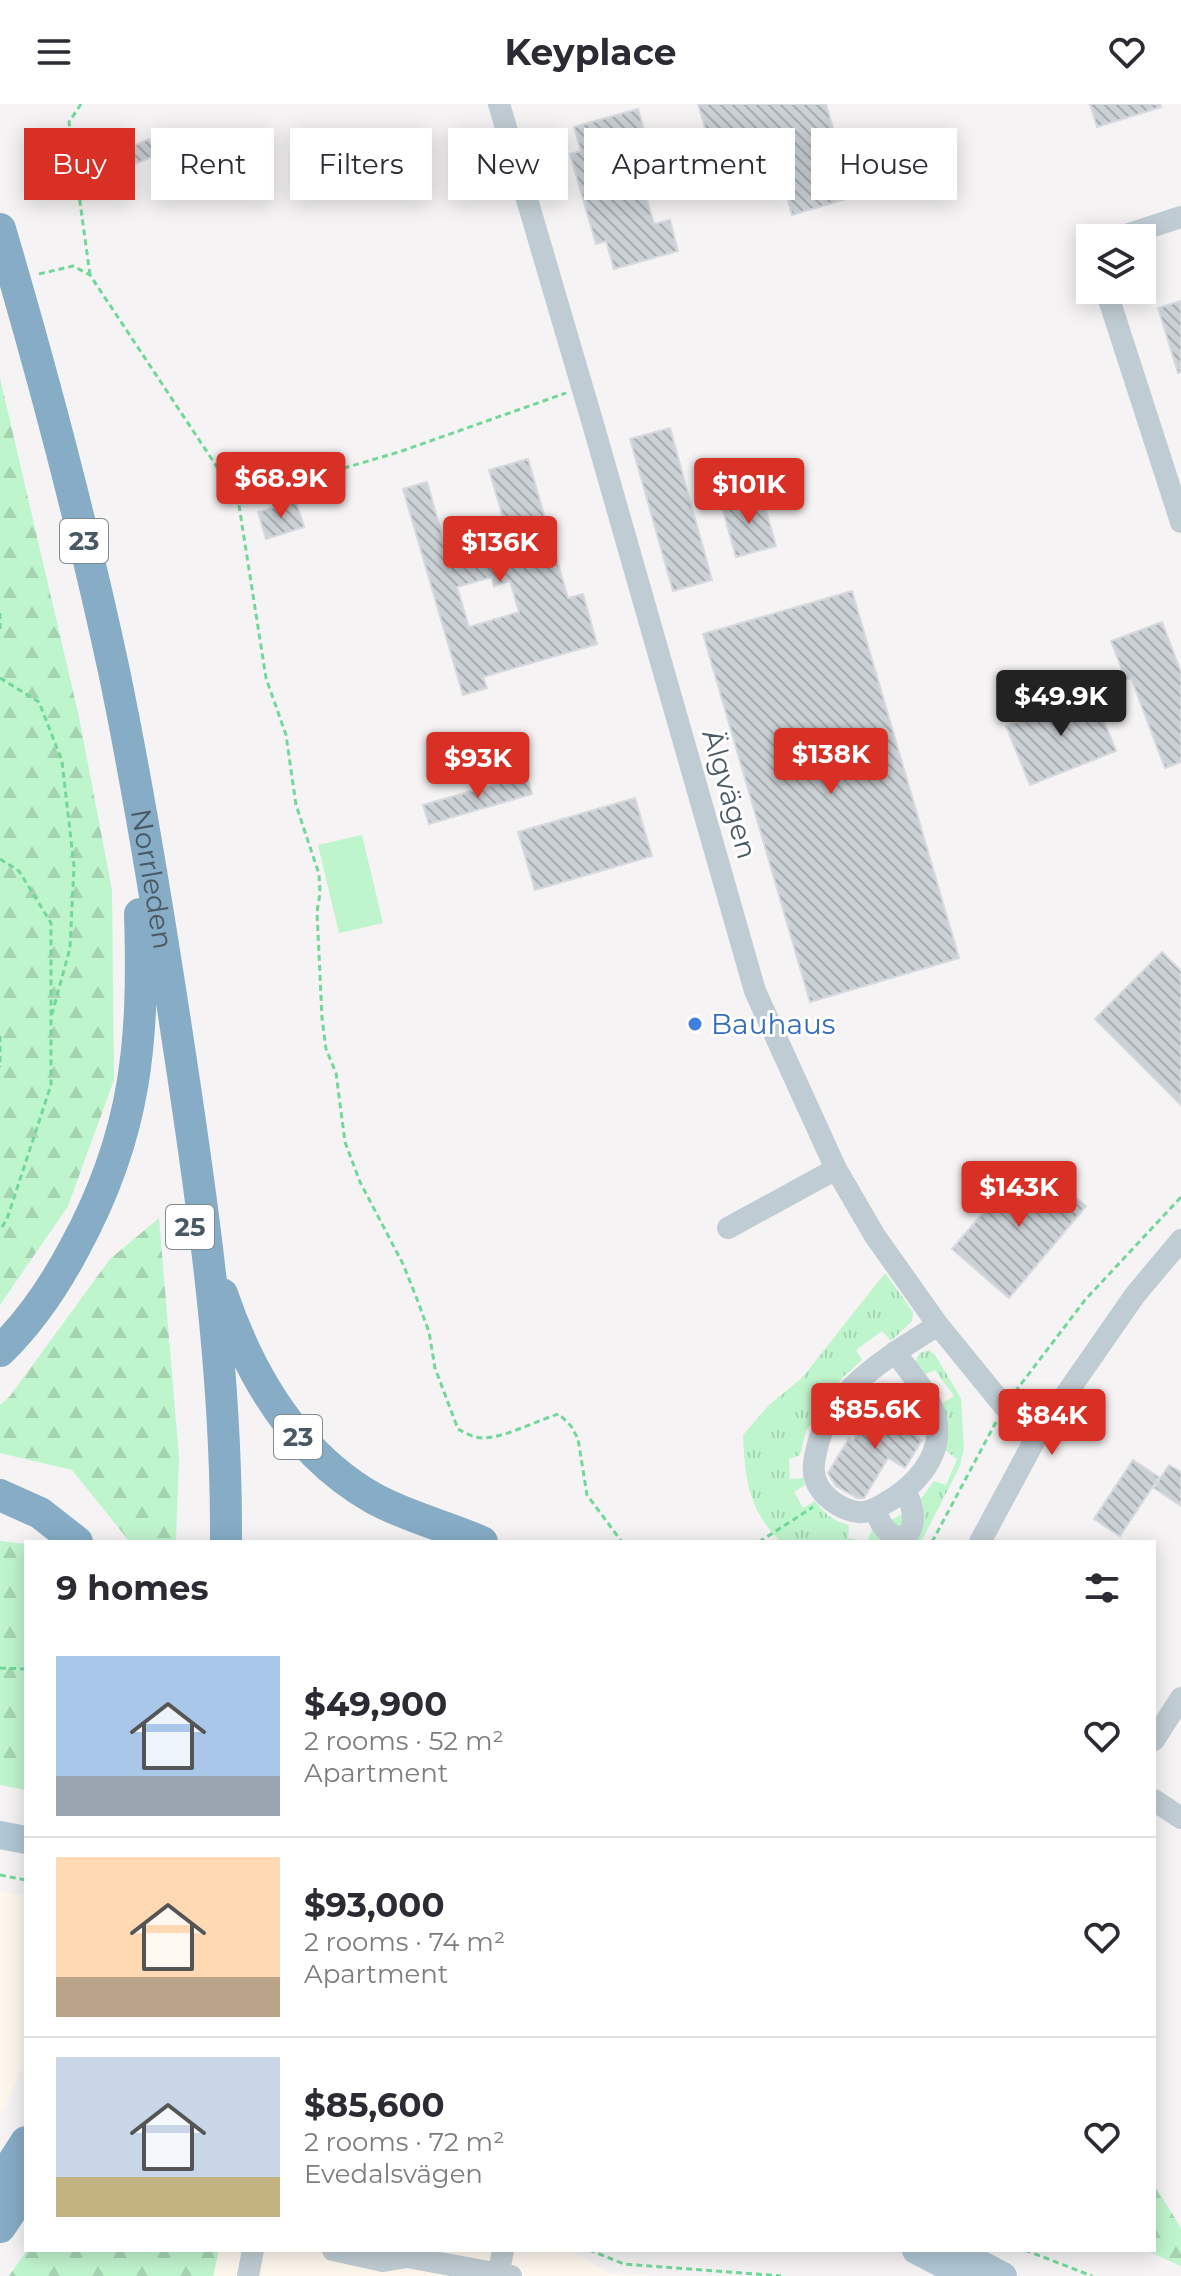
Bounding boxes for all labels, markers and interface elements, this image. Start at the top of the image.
icon: menu [32,30,76,74]
text: Keyplace [505,30,676,74]
icon: heart [1105,30,1149,74]
chip: Buy [24,128,135,200]
chip: Rent [151,128,274,200]
chip: Filters [290,128,432,200]
chip: New [448,128,568,200]
chip: Apartment [584,128,795,200]
chip: House [811,128,957,200]
map controls [1076,224,1156,304]
button: layers [1076,224,1156,304]
pin: $68.9K [216,452,346,520]
pin: $101K [693,458,805,526]
text: $68.9K [234,462,328,494]
text: $101K [712,468,786,500]
pin: $136K [444,516,556,584]
road number: 23 [60,519,108,563]
text: $136K [461,526,539,558]
pin: $49.9K [996,670,1126,738]
text: $49.9K [1014,680,1108,712]
street label: Älgvägen [695,725,765,863]
pin: $138K [775,728,887,796]
pin: $93K [431,732,525,800]
text: $138K [792,738,870,770]
text: $93K [444,742,512,774]
street label: Norrleden [124,806,181,951]
place label: Bauhaus [711,1007,835,1041]
marker: Bauhaus [686,1015,704,1033]
pin: $143K [963,1161,1075,1229]
text: $143K [980,1171,1058,1203]
road number: 25 [166,1205,214,1249]
pin: $85.6K [810,1383,940,1451]
pin: $84K [1005,1389,1099,1457]
text: $85.6K [829,1393,921,1425]
text: $84K [1017,1399,1087,1431]
road number: 23 [274,1415,322,1459]
icon: filters [1080,1566,1124,1610]
text: 9 homes [56,1567,209,1609]
text: $49,900 [304,1683,447,1725]
icon: home [120,1688,216,1784]
icon: heart [1080,1714,1124,1758]
text: 2 rooms · 52 m² [304,1725,504,1757]
text: Apartment [304,1757,448,1789]
text: $93,000 [304,1884,445,1926]
icon: home [120,1889,216,1985]
icon: heart [1080,1915,1124,1959]
text: 2 rooms · 74 m² [304,1926,505,1958]
text: Apartment [304,1958,448,1990]
text: $85,600 [304,2084,445,2126]
icon: home [120,2089,216,2185]
icon: heart [1080,2115,1124,2159]
text: 2 rooms · 72 m² [304,2126,504,2158]
text: Evedalsvägen [304,2158,483,2190]

